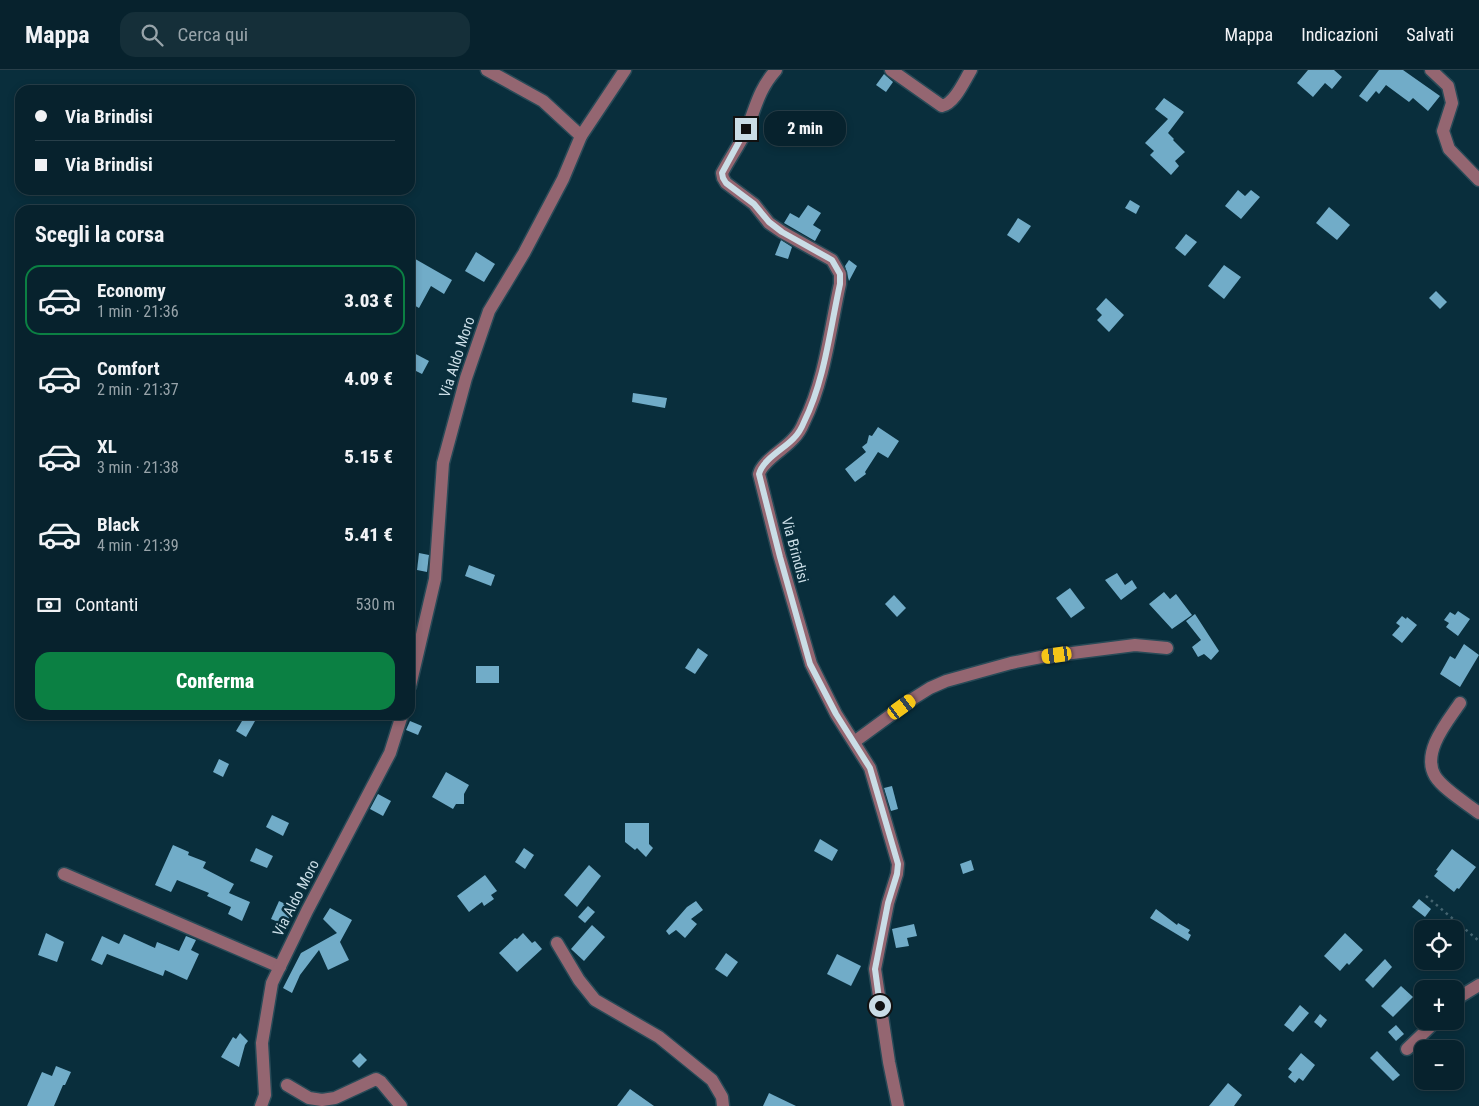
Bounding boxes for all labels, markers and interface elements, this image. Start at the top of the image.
search box [120,12,470,57]
text: Mappa [25,21,90,49]
icon: search [138,21,166,49]
text: Cerca qui [178,23,248,46]
text: Mappa [1225,24,1273,45]
text: Indicazioni [1301,24,1378,45]
text: Salvati [1406,24,1454,45]
text: Via Brindisi [65,105,153,128]
callout: 2 min [764,112,846,146]
route end [735,118,757,140]
text: 2 min [787,119,823,138]
text: Via Brindisi [65,153,153,176]
text: Scegli la corsa [35,222,164,247]
icon: car [37,278,82,323]
text: Economy [97,279,166,302]
text: 3.03 € [344,289,393,312]
text: 1 min · 21:36 [97,302,179,321]
street label: Via Aldo Moro [435,314,479,400]
icon: car [37,356,82,401]
text: Comfort [97,357,160,380]
text: 4.09 € [344,367,393,390]
text: 2 min · 21:37 [97,380,179,399]
icon: car [37,434,82,479]
text: XL [97,435,117,458]
text: 5.15 € [344,445,393,468]
text: 3 min · 21:38 [97,458,179,477]
icon: car [37,512,82,557]
text: Black [97,513,139,536]
street label: Via Brindisi [778,515,812,585]
text: 5.41 € [344,523,393,546]
text: 4 min · 21:39 [97,536,179,555]
icon: cash [35,591,63,619]
text: Contanti [75,593,138,616]
text: 530 m [356,595,395,614]
car [1041,645,1072,665]
button: Conferma [35,652,395,710]
car [885,692,918,722]
street label: Via Aldo Moro [269,857,323,939]
map controls [1414,920,1464,1090]
button: locate [1414,920,1464,970]
button: + [1414,980,1464,1030]
route start [869,995,891,1017]
button: − [1414,1040,1464,1090]

